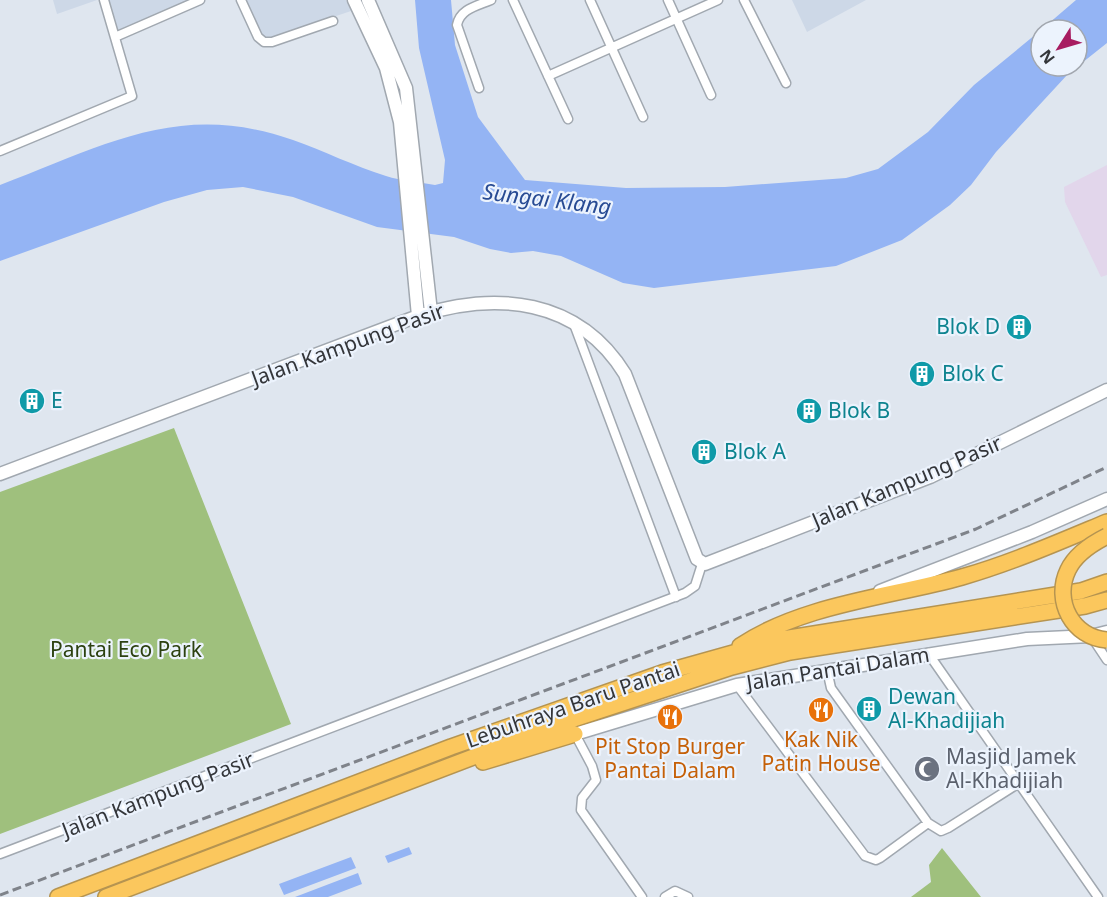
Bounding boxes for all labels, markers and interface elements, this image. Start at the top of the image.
north arrow [1029,18,1089,78]
text: N [1034,45,1060,69]
water label: Sungai Klang [481,175,613,221]
street label: Jalan Kampung Pasir [245,296,448,393]
place label: Blok D [936,312,1000,340]
building icon: Blok D [1004,312,1034,342]
building icon: Blok C [907,359,937,389]
place label: Blok C [942,359,1004,387]
building icon: E [17,386,47,416]
place label: E [51,386,63,414]
building icon: Blok B [794,396,824,426]
place label: Blok B [828,396,890,424]
street label: Jalan Kampung Pasir [806,428,1006,534]
building icon: Blok A [689,437,719,467]
place label: Blok A [724,437,786,465]
park label: Pantai Eco Park [50,635,203,663]
street label: Jalan Pantai Dalam [742,640,931,697]
street label: Lebuhraya Baru Pantai [462,654,683,754]
place label: Dewan Al-Khadijiah [888,682,1005,734]
building icon: Dewan Al-Khadijiah [854,694,884,724]
restaurant icon: Kak Nik Patin House [806,695,836,725]
restaurant icon: Pit Stop Burger Pantai Dalam [655,702,685,732]
place label: Kak Nik Patin House [761,725,881,777]
place label: Pit Stop Burger Pantai Dalam [595,732,745,784]
place label: Masjid Jamek Al-Khadijiah [946,742,1077,794]
street label: Jalan Kampung Pasir [56,744,258,844]
mosque icon: Masjid Jamek Al-Khadijiah [912,754,942,784]

